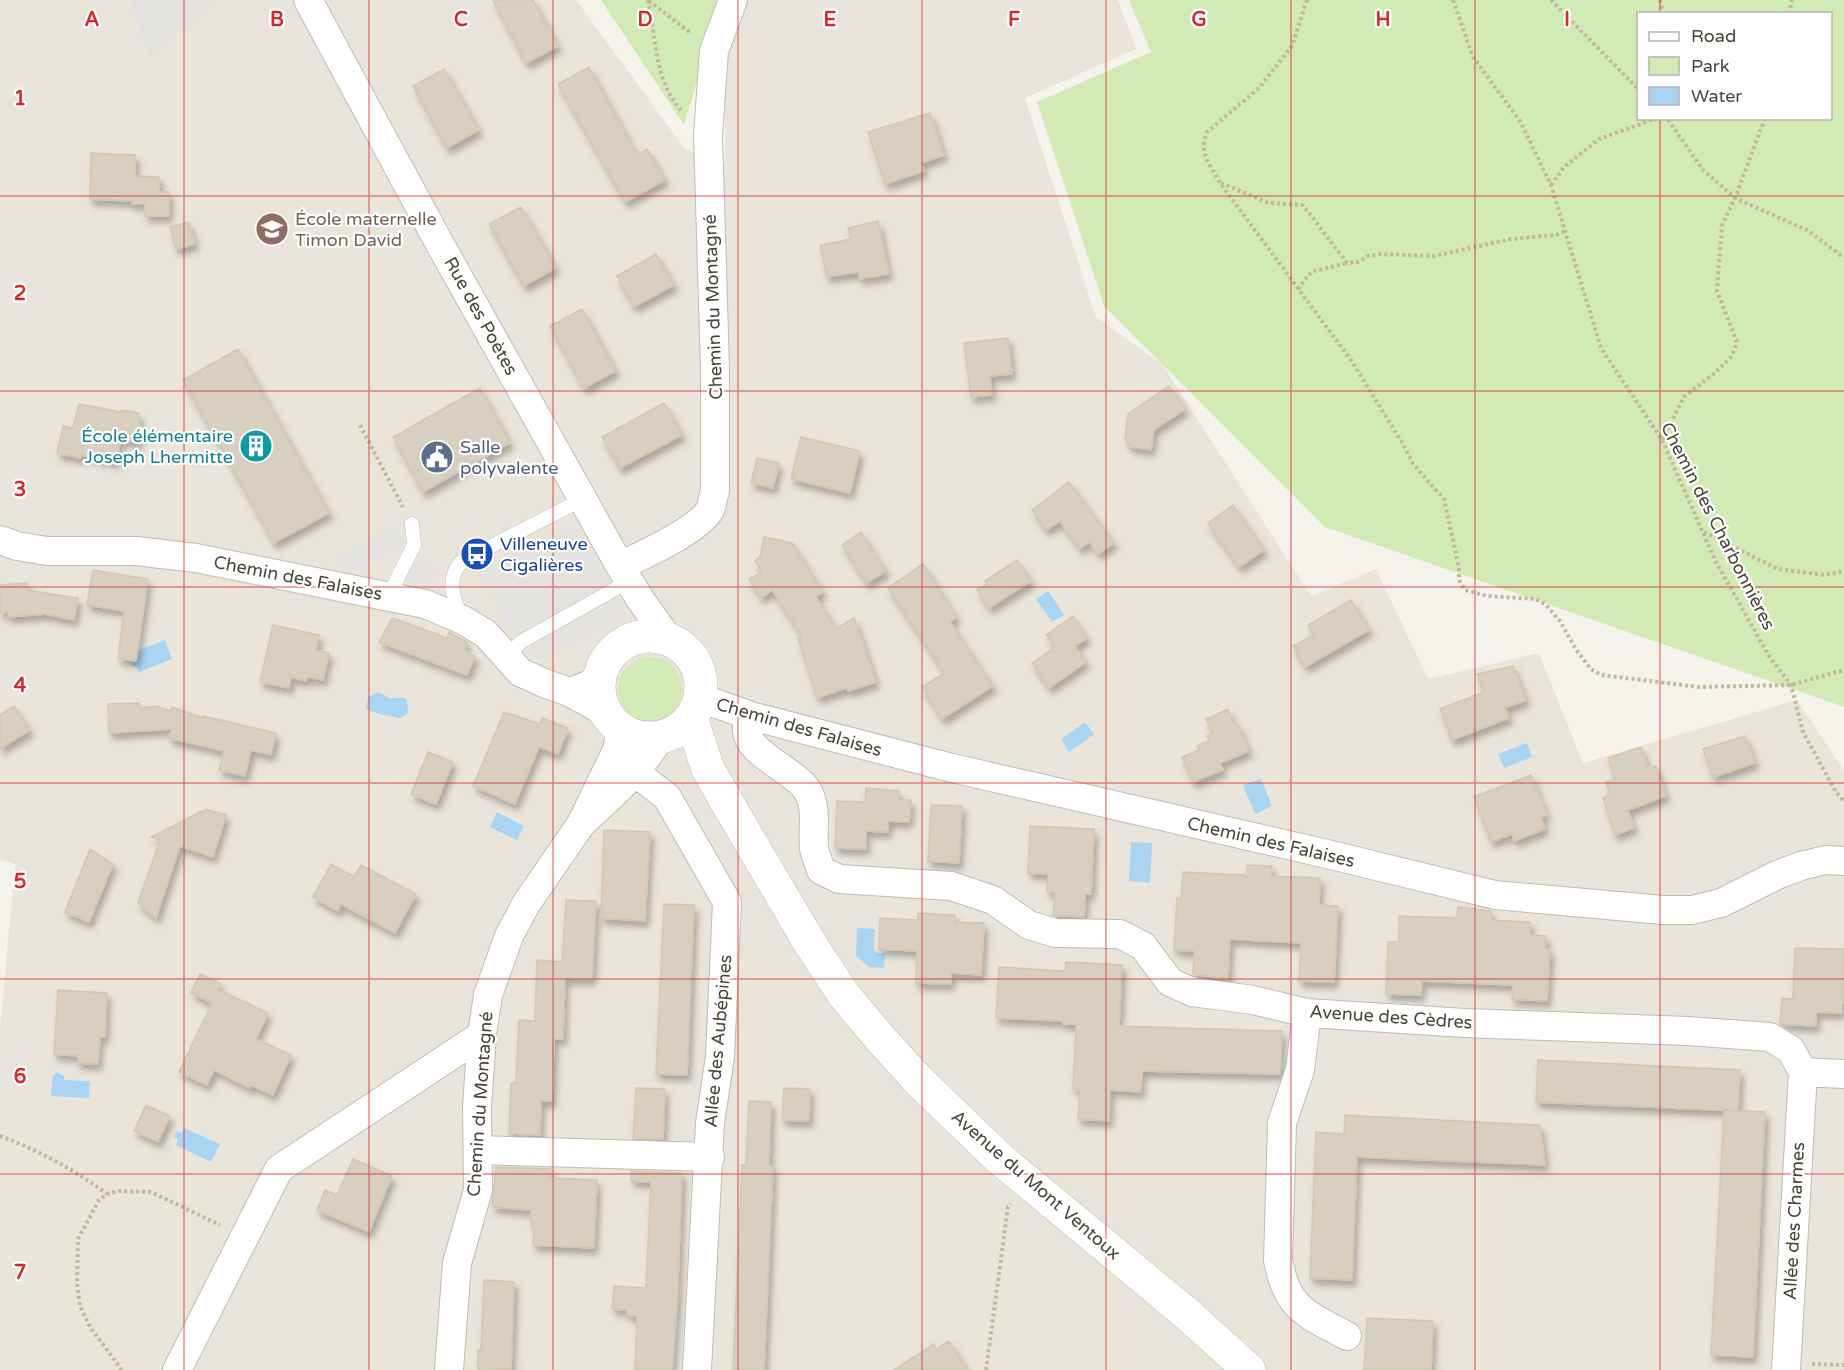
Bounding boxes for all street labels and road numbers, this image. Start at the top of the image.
street label: Chemin du Montagné [699,214,727,400]
street label: Rue des Poètes [439,253,523,379]
street label: Chemin des Charbonnières [1656,419,1780,633]
street label: Chemin des Falaises [212,551,384,605]
street label: Chemin des Falaises [714,693,884,761]
street label: Chemin des Falaises [1185,812,1357,872]
street label: Allée des Aubépines [699,954,737,1128]
street label: Avenue des Cèdres [1309,1000,1473,1034]
street label: Chemin du Montagné [463,1011,497,1197]
street label: Avenue du Mont Ventoux [947,1105,1125,1265]
street label: Allée des Charmes [1779,1142,1809,1300]

